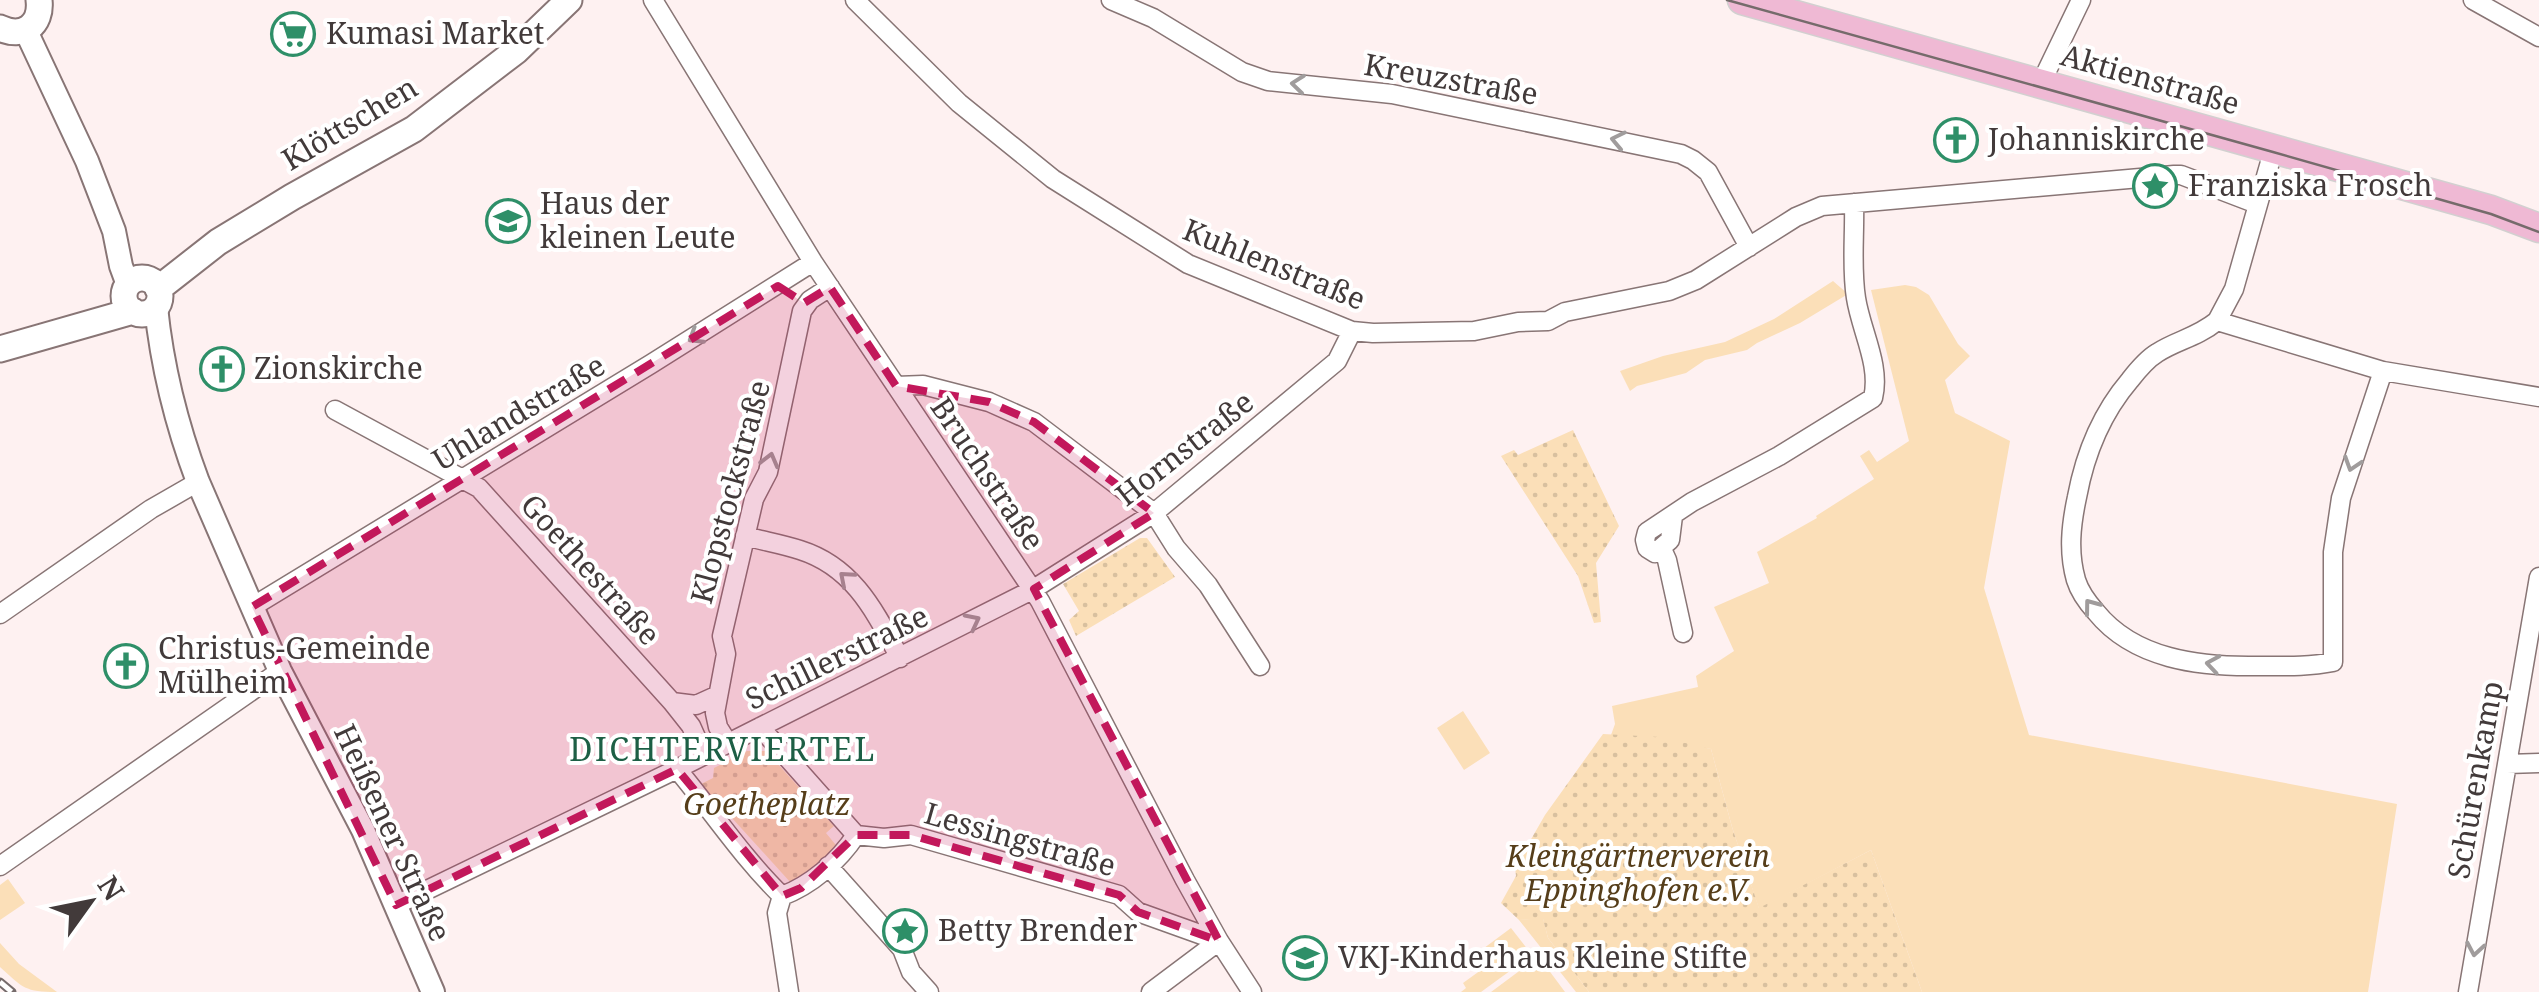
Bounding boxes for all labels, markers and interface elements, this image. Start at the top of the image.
supermarket icon: Kumasi Market [270,11,316,57]
place label: Kumasi Market [326,12,544,53]
street label: Aktienstraße [2056,33,2245,124]
street label: Kreuzstraße [1361,43,1541,114]
street label: Klöttschen [274,66,425,179]
one-way arrow [1290,74,1306,95]
church icon: Johanniskirche [1933,117,1979,163]
place label: Johanniskirche [1987,118,2205,159]
one-way arrow [1610,131,1627,152]
place icon: Franziska Frosch [2132,163,2178,209]
place label: Franziska Frosch [2188,164,2433,205]
place label: Haus der kleinen Leute [540,182,735,257]
school or university icon: Haus der kleinen Leute [485,198,531,244]
street label: Kuhlenstraße [1177,208,1372,319]
one-way arrow [688,325,706,344]
street label: Uhlandstraße [424,344,612,479]
church icon: Zionskirche [199,346,245,392]
place label: Zionskirche [254,347,423,388]
street label: Klopstockstraße [680,375,779,608]
street label: Hornstraße [1107,381,1262,515]
street label: Bruchstraße [922,388,1055,558]
one-way arrow [759,451,780,469]
one-way arrow [2344,455,2364,472]
street label: Goethestraße [512,485,670,653]
one-way arrow [839,572,857,590]
street label: Schillerstraße [738,595,935,719]
one-way arrow [2086,599,2103,617]
one-way arrow [963,613,981,633]
place label: Christus-Gemeinde Mülheim [158,627,430,702]
church icon: Christus-Gemeinde Mülheim [103,643,149,689]
one-way arrow [2204,654,2221,675]
street label: Schürenkamp [2437,678,2512,882]
street label: Heißener Straße [325,717,462,948]
district label: DICHTERVIERTEL [569,727,877,770]
park label: Goetheplatz [683,783,851,824]
street label: Lessingstraße [920,792,1121,885]
park label: Kleingärtnerverein Eppinghofen e.V. [1505,835,1770,910]
north arrow [40,852,140,952]
text: N [90,868,134,907]
place icon: Betty Brender [882,908,928,954]
place label: Betty Brender [938,909,1137,950]
school or university icon: VKJ-Kinderhaus Kleine Stifte [1282,935,1328,981]
place label: VKJ-Kinderhaus Kleine Stifte [1338,936,1747,977]
one-way arrow [2465,940,2486,957]

